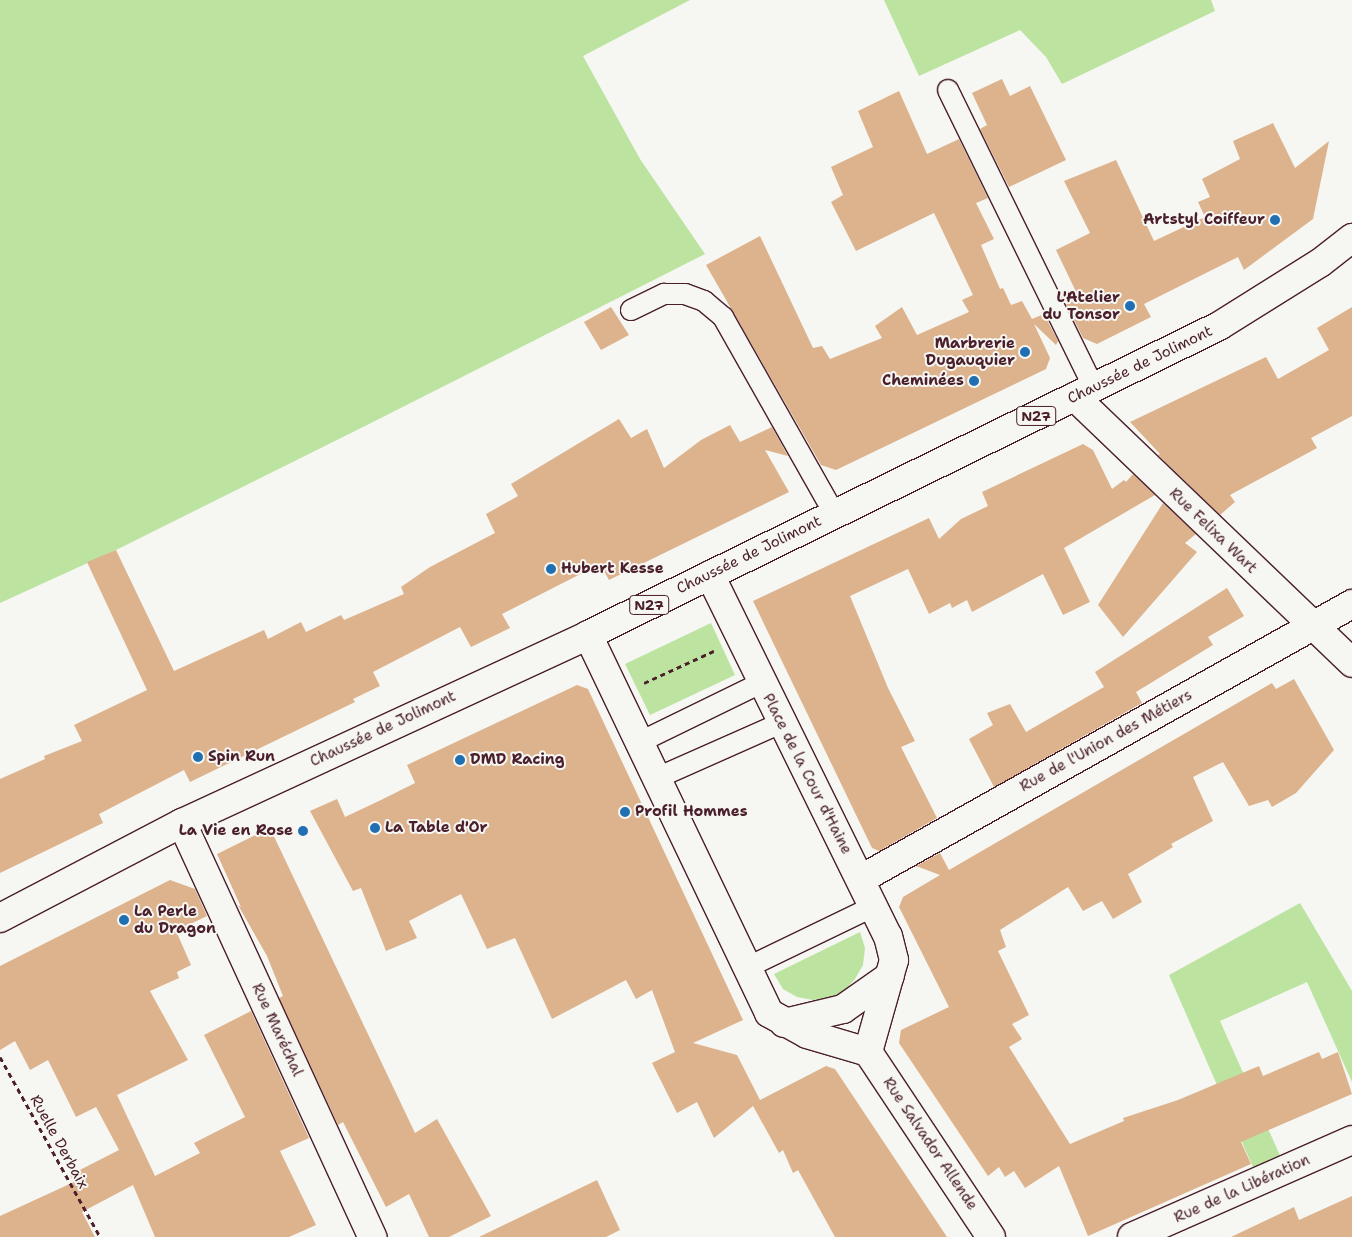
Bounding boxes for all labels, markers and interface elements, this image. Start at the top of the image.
place label: Artstyl Coiffeur [1143,211,1265,229]
marker: Artstyl Coiffeur [1269,214,1281,226]
place label: L'Atelier du Tonsor [1042,288,1120,323]
marker: L'Atelier du Tonsor [1124,300,1136,312]
street label: Chaussée de Jolimont [1065,322,1215,408]
place label: Marbrerie Dugauquier [926,334,1015,369]
marker: Marbrerie Dugauquier [1019,346,1031,358]
place label: Cheminées [882,372,964,390]
marker: Cheminées [968,375,980,387]
road number: N27 [1016,404,1056,428]
street label: Rue Felixa Wart [1165,485,1261,577]
street label: Chaussée de Jolimont [674,512,824,598]
place label: Hubert Kesse [561,560,664,578]
marker: Hubert Kesse [545,563,557,575]
road number: N27 [629,594,669,616]
street label: Rue de l'Union des Métiers [1017,686,1195,796]
street label: Chaussée de Jolimont [307,687,459,771]
street label: Place de la Cour d'Haine [759,691,855,857]
place label: Spin Run [208,748,275,766]
marker: Spin Run [192,751,204,763]
place label: DMD Racing [470,751,564,769]
marker: DMD Racing [454,754,466,766]
place label: Profil Hommes [635,803,748,821]
marker: Profil Hommes [619,806,631,818]
place label: La Table d'Or [385,819,488,837]
place label: La Vie en Rose [179,822,293,840]
marker: La Table d'Or [369,822,381,834]
marker: La Vie en Rose [297,825,309,837]
place label: La Perle du Dragon [134,902,216,937]
marker: La Perle du Dragon [118,914,130,926]
street label: Rue Maréchal [248,981,306,1079]
street label: Rue Salvador Allende [879,1074,981,1214]
street label: Ruelle Derbaix [26,1092,92,1192]
street label: Rue de la Libération [1171,1151,1313,1227]

